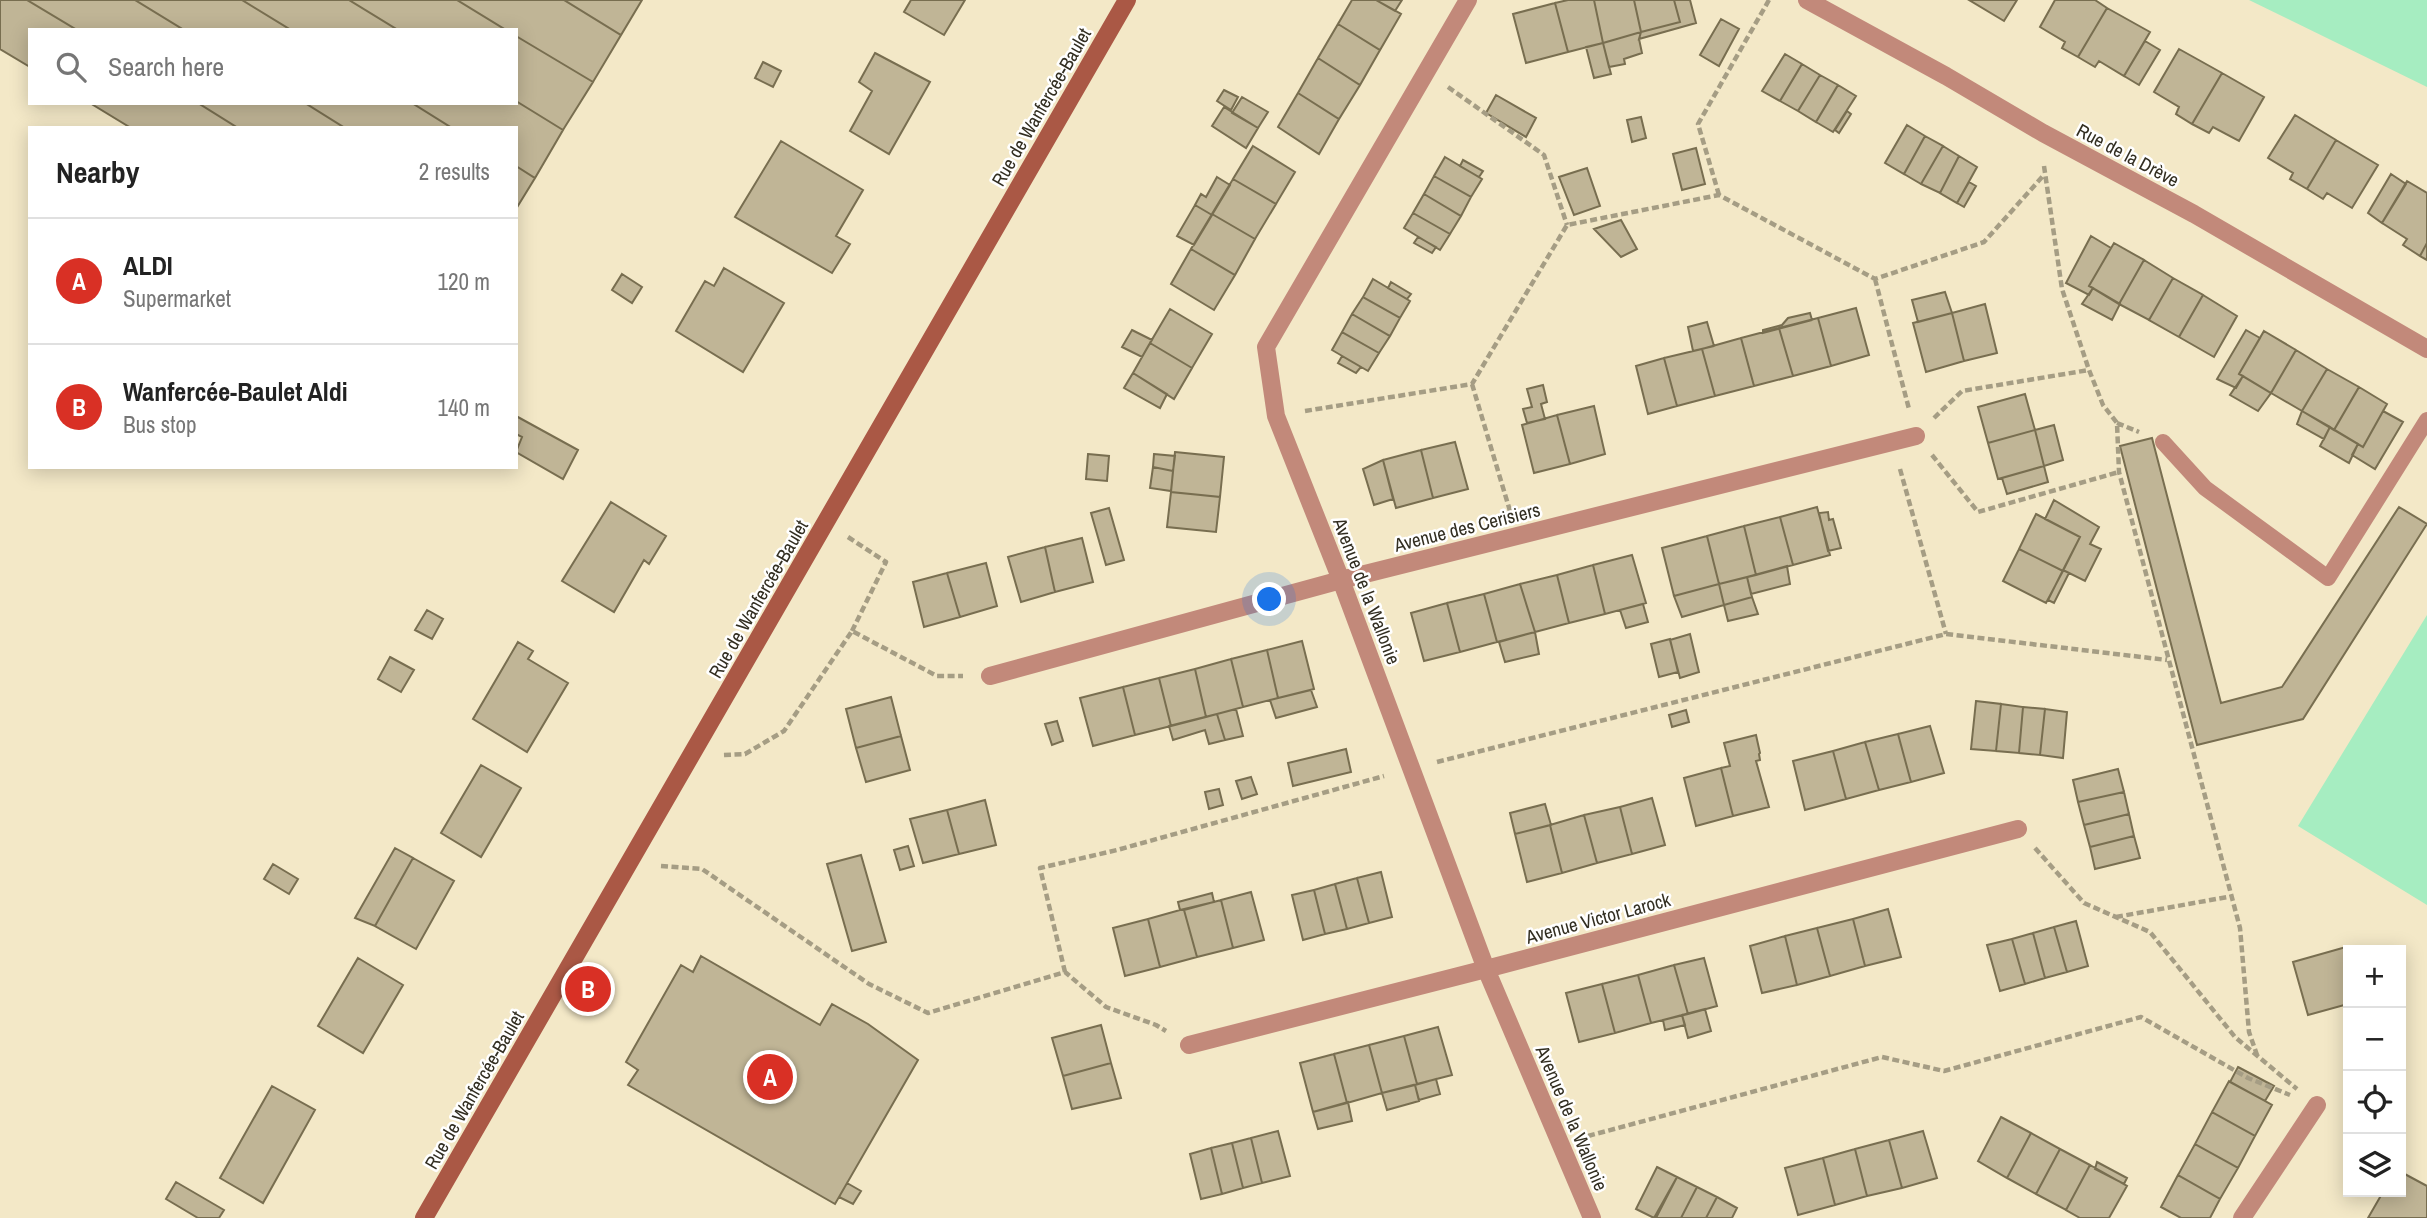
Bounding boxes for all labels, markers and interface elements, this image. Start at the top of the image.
street label: Rue de Wanfercée-Baulet [985,23,1097,191]
search box [28,28,518,105]
icon: search [52,48,90,86]
text: Search here [108,49,224,84]
street label: Rue de la Drève [2072,117,2184,193]
text: Nearby [56,152,139,192]
text: 2 results [419,156,490,187]
text: ALDI [123,248,173,283]
text: A [72,266,86,297]
text: 120 m [438,266,490,297]
text: Supermarket [123,283,231,314]
text: Wanfercée-Baulet Aldi [123,374,348,409]
text: B [72,392,86,423]
text: 140 m [438,392,490,423]
text: Bus stop [123,409,196,440]
street label: Avenue des Cerisiers [1390,496,1543,558]
street label: Avenue de la Wallonie [1327,513,1407,668]
street label: Rue de Wanfercée-Baulet [702,515,814,683]
your location [1252,582,1286,616]
street label: Avenue Victor Larock [1522,886,1673,950]
map controls [2343,945,2406,1197]
button: + [2343,945,2406,1008]
pin: B [565,963,611,1015]
street label: Rue de Wanfercée-Baulet [418,1006,530,1174]
button: − [2343,1008,2406,1071]
street label: Avenue de la Wallonie [1529,1041,1614,1194]
pin: A [747,1051,793,1103]
button: locate [2343,1071,2406,1134]
button: layers [2343,1134,2406,1197]

